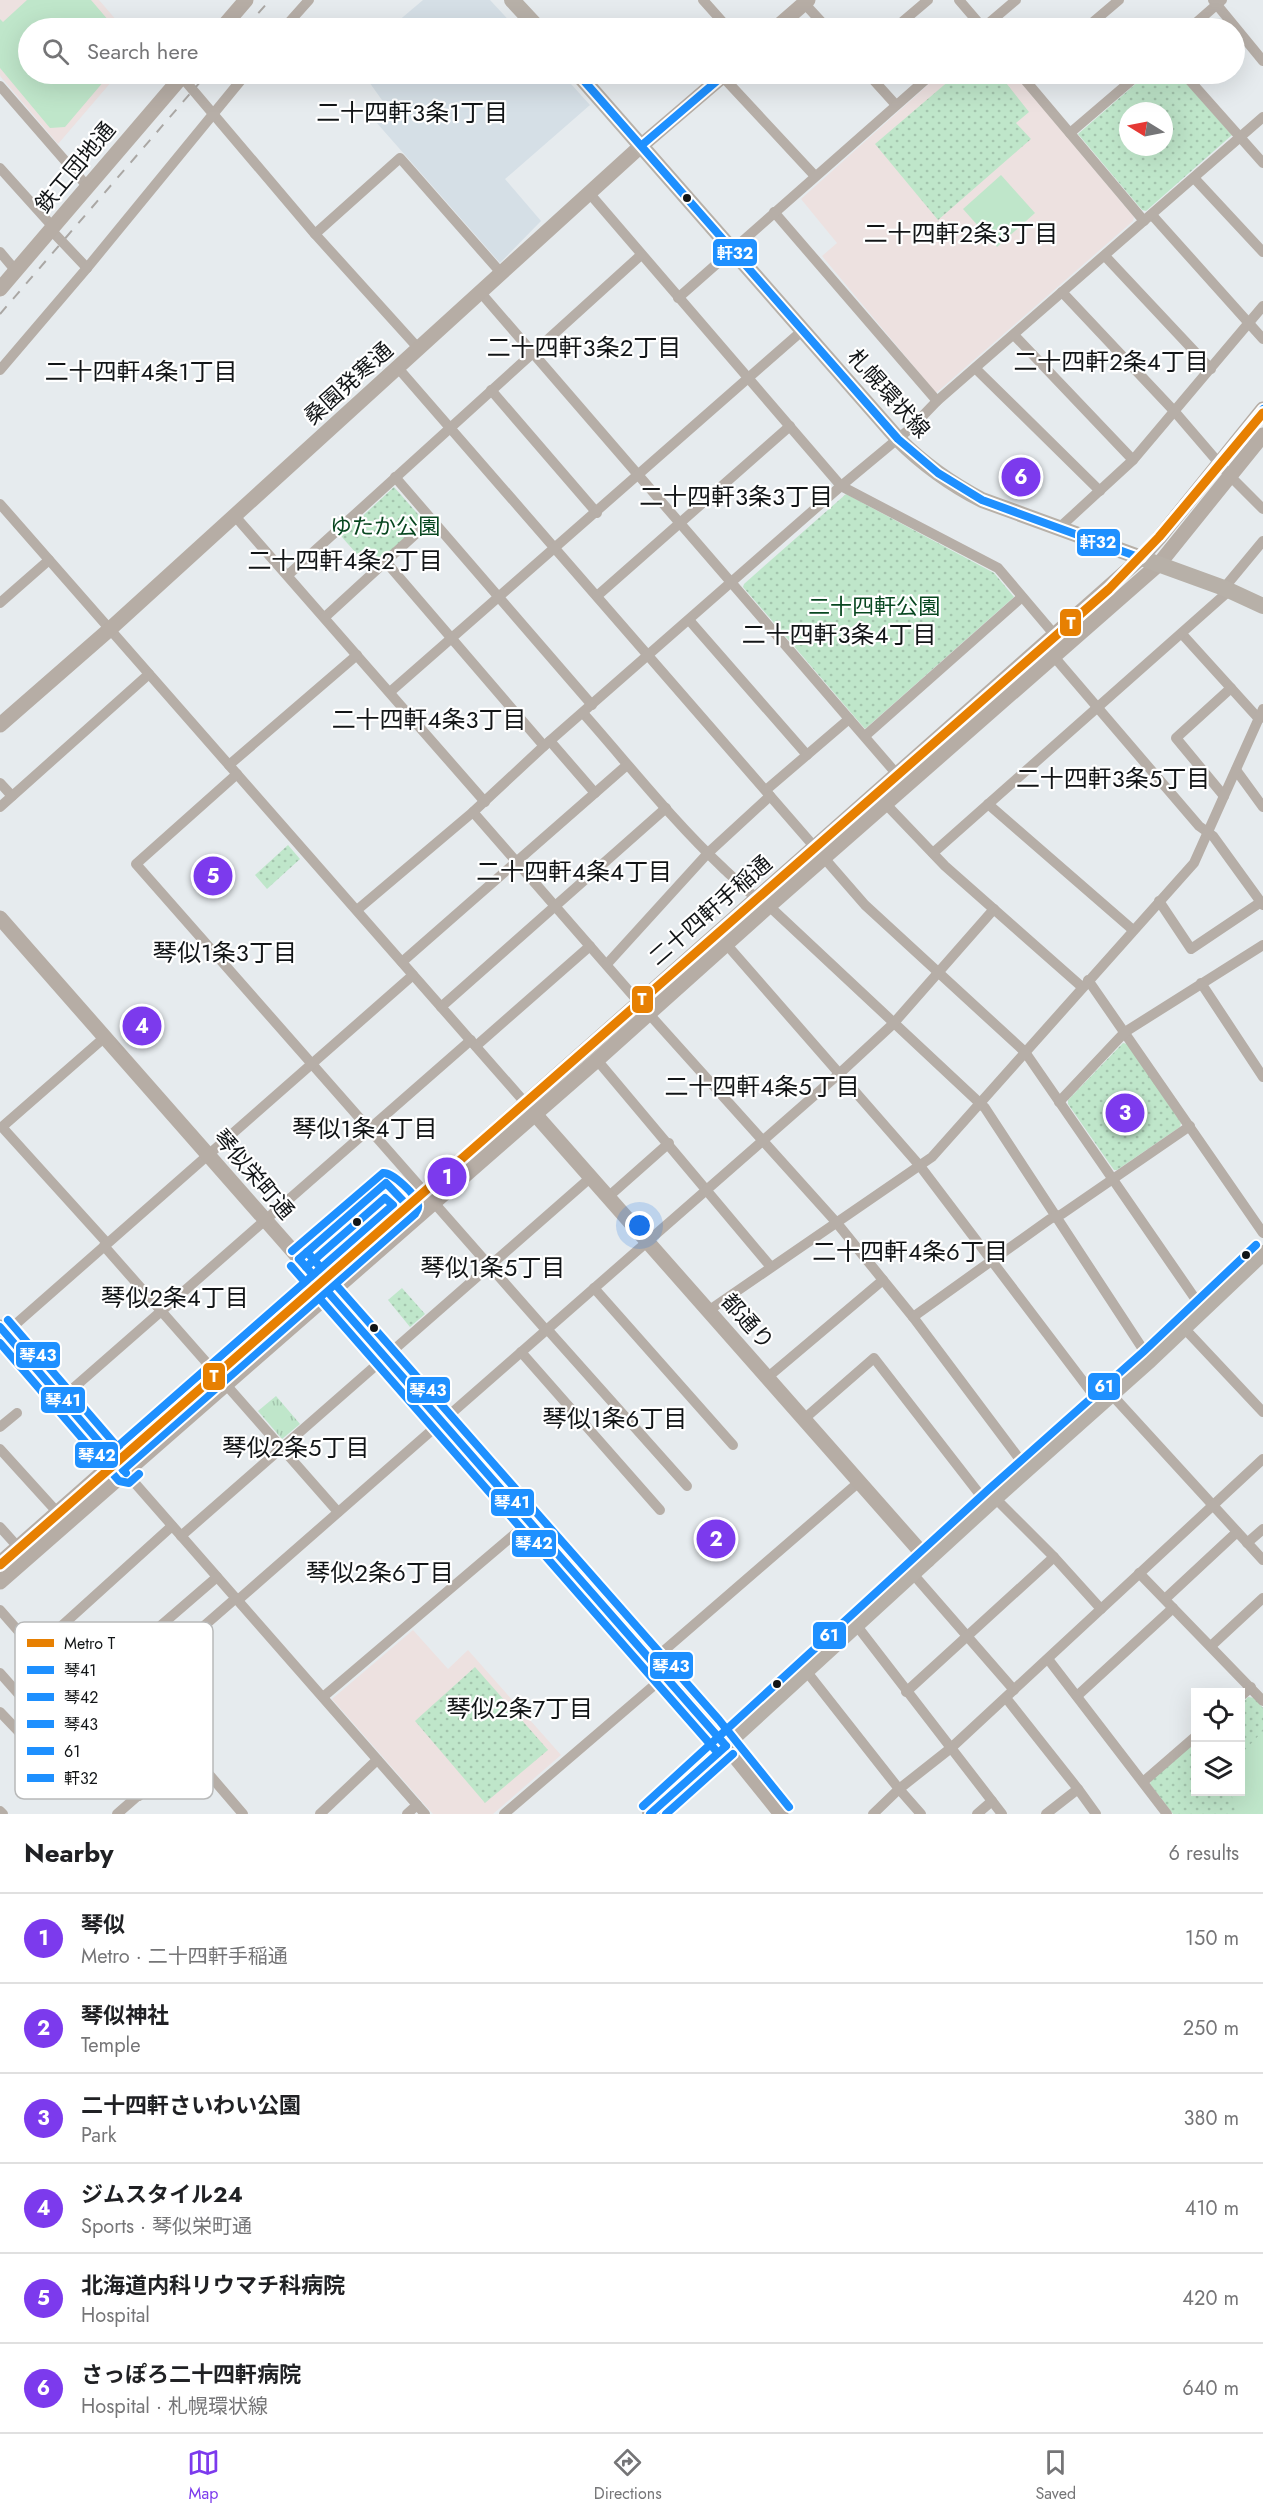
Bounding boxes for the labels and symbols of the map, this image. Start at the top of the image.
district label: 二十四軒3条1丁目 [316,95,508,130]
north arrow [1119,102,1173,156]
street label: 鉄工団地通 [27,115,123,219]
unlabelled marker [681,192,693,204]
district label: 二十四軒2条3丁目 [864,216,1058,251]
line badge: 軒32 [712,238,758,267]
text: 軒32 [717,242,753,265]
district label: 二十四軒3条2丁目 [487,330,681,365]
street label: 桑園発寒通 [296,334,400,432]
street label: 札幌環状線 [840,341,938,445]
district label: 二十四軒2条4丁目 [1013,344,1209,379]
district label: 二十四軒4条1丁目 [45,354,237,389]
pin: 6 [1002,454,1040,500]
district label: 二十四軒3条3丁目 [639,479,833,514]
park label: ゆたか公園 [330,510,440,542]
line badge: 軒32 [1076,528,1121,557]
text: 軒32 [1080,531,1116,554]
district label: 二十四軒4条2丁目 [247,543,443,578]
park label: 二十四軒公園 [808,590,940,622]
line badge: T [1059,608,1082,637]
text: T [1067,612,1076,635]
district label: 二十四軒3条4丁目 [741,617,937,652]
district label: 二十四軒4条3丁目 [331,702,527,737]
district label: 二十四軒3条5丁目 [1016,761,1210,796]
street label: 二十四軒手稲通 [641,847,779,973]
pin: 5 [194,854,232,898]
district label: 二十四軒4条4丁目 [476,854,672,889]
district label: 琴似1条3丁目 [153,935,297,970]
line badge: T [631,985,654,1014]
text: T [638,988,647,1011]
pin: 4 [122,1004,162,1048]
district label: 二十四軒4条5丁目 [664,1069,860,1104]
pin: 3 [1106,1090,1144,1136]
district label: 琴似1条4丁目 [293,1111,437,1146]
street label: 琴似栄町通 [206,1122,302,1226]
pin: 1 [428,1154,466,1200]
your location [625,1211,654,1240]
unlabelled marker [351,1216,363,1228]
district label: 二十四軒4条6丁目 [812,1234,1008,1269]
unlabelled marker [1240,1249,1252,1261]
district label: 琴似1条5丁目 [421,1250,565,1285]
district label: 琴似2条4丁目 [101,1280,249,1315]
street label: 都通り [714,1286,782,1356]
unlabelled marker [368,1322,380,1334]
line badge: 琴43 [15,1341,61,1369]
text: 琴43 [19,1344,57,1367]
line badge: T [202,1362,226,1391]
text: T [210,1365,219,1388]
line badge: 61 [1087,1372,1121,1401]
text: 61 [1095,1375,1113,1398]
line badge: 琴43 [406,1376,451,1404]
text: 琴43 [409,1379,447,1402]
line badge: 琴41 [40,1386,86,1414]
text: 琴41 [45,1389,81,1412]
district label: 琴似1条6丁目 [543,1401,687,1436]
district label: 琴似2条5丁目 [222,1430,370,1465]
line badge: 琴42 [74,1441,119,1469]
text: 琴42 [78,1444,116,1467]
line badge: 琴41 [490,1488,535,1517]
text: 琴41 [494,1491,530,1514]
pin: 2 [696,1516,736,1562]
line badge: 琴42 [511,1529,557,1558]
text: 琴42 [515,1532,553,1555]
district label: 琴似2条6丁目 [306,1555,454,1590]
line badge: 61 [812,1621,847,1650]
legend [15,1622,213,1799]
text: 61 [820,1624,838,1647]
text: Metro T [64,1632,116,1655]
line badge: 琴43 [649,1651,694,1680]
text: 琴43 [652,1655,690,1678]
text: 琴41 [64,1659,97,1682]
unlabelled marker [771,1678,783,1690]
text: 琴42 [64,1686,98,1709]
district label: 琴似2条7丁目 [447,1691,593,1726]
text: 琴43 [64,1713,98,1736]
text: 61 [64,1740,80,1763]
text: 軒32 [64,1767,98,1790]

